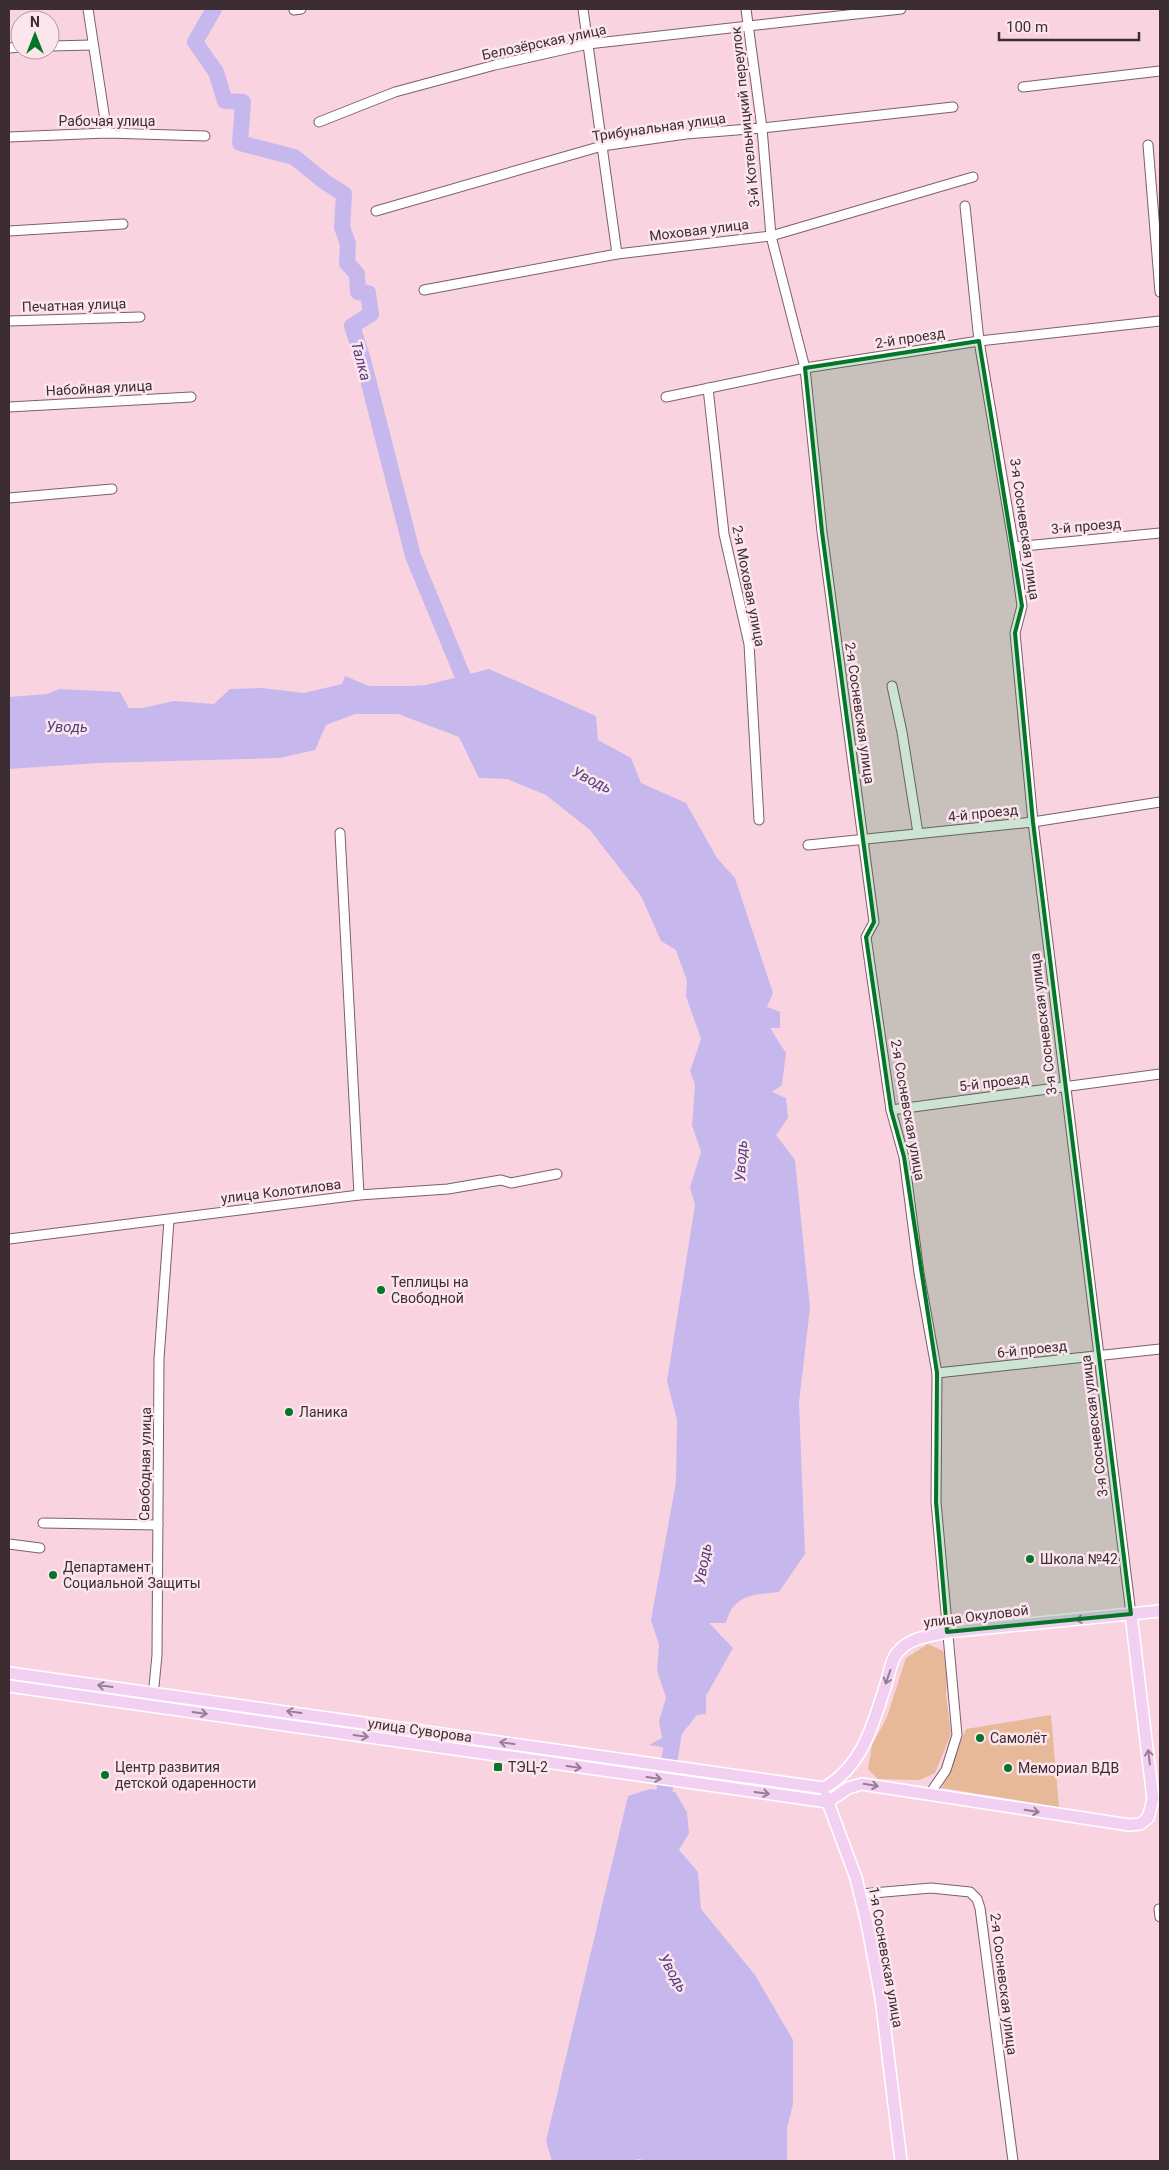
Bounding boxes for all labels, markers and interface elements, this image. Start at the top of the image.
north arrow [10,10,60,60]
scale bar [999,10,1139,42]
text: N [30,14,40,30]
text: 100 m [1006,18,1048,36]
street label: Белозёрская улица [480,21,608,63]
street label: 3-й Котельницкий переулок [728,25,762,208]
street label: Трибунальная улица [591,110,727,144]
street label: Рабочая улица [59,113,155,129]
street label: Моховая улица [648,216,750,244]
street label: Печатная улица [21,295,127,315]
street label: 2-й проезд [874,325,946,351]
water label: Талка [347,339,375,383]
street label: Набойная улица [45,377,153,399]
street label: 3-я Сосневская улица [1007,457,1043,601]
street label: 3-й проезд [1050,515,1122,537]
street label: 2-я Моховая улица [729,524,769,648]
street label: 2-я Сосневская улица [842,641,878,785]
water label: Уводь [46,718,88,736]
water label: Уводь [569,763,615,797]
street label: 4-й проезд [947,801,1019,825]
street label: 3-я Сосневская улица [1026,952,1060,1096]
street label: 2-я Сосневская улица [888,1038,928,1182]
street label: 5-й проезд [958,1070,1030,1094]
water label: Уводь [731,1140,751,1182]
street label: улица Колотилова [220,1176,342,1206]
place label: Теплицы на Свободной [391,1274,469,1306]
marker: Теплицы на Свободной [375,1284,387,1296]
street label: 6-й проезд [996,1337,1068,1361]
street label: 3-я Сосневская улица [1077,1354,1111,1498]
place label: Ланика [299,1404,348,1420]
marker: Ланика [283,1406,295,1418]
street label: Свободная улица [136,1407,154,1521]
water label: Уводь [691,1542,715,1586]
place label: Школа №42 [1040,1551,1118,1567]
marker: Школа №42 [1024,1553,1036,1565]
place label: Департамент Социальной Защиты [63,1559,201,1591]
marker: Департамент Социальной Защиты [47,1569,59,1581]
street label: улица Окуловой [923,1602,1029,1630]
one-way arrow [1075,1614,1091,1624]
one-way arrow [883,1668,892,1684]
one-way arrow [98,1681,114,1691]
one-way arrow [287,1707,303,1717]
one-way arrow [192,1709,208,1719]
street label: улица Суворова [367,1715,473,1745]
place label: Самолёт [990,1730,1047,1746]
one-way arrow [353,1732,369,1742]
marker: Самолёт [974,1732,986,1744]
one-way arrow [499,1737,515,1747]
one-way arrow [1144,1749,1154,1765]
place label: Центр развития детской одаренности [115,1759,256,1791]
place label: ТЭЦ-2 [508,1759,548,1775]
place label: Мемориал ВДВ [1018,1760,1119,1776]
marker: ТЭЦ-2 [492,1761,504,1773]
one-way arrow [566,1762,582,1772]
marker: Мемориал ВДВ [1002,1762,1014,1774]
marker: Центр развития детской одаренности [99,1769,111,1781]
one-way arrow [646,1773,662,1783]
one-way arrow [863,1781,879,1791]
one-way arrow [753,1788,769,1798]
one-way arrow [1023,1806,1039,1816]
street label: 1-я Сосневская улица [866,1885,906,2029]
street label: 2-я Сосневская улица [987,1912,1021,2056]
water label: Уводь [655,1950,691,1996]

